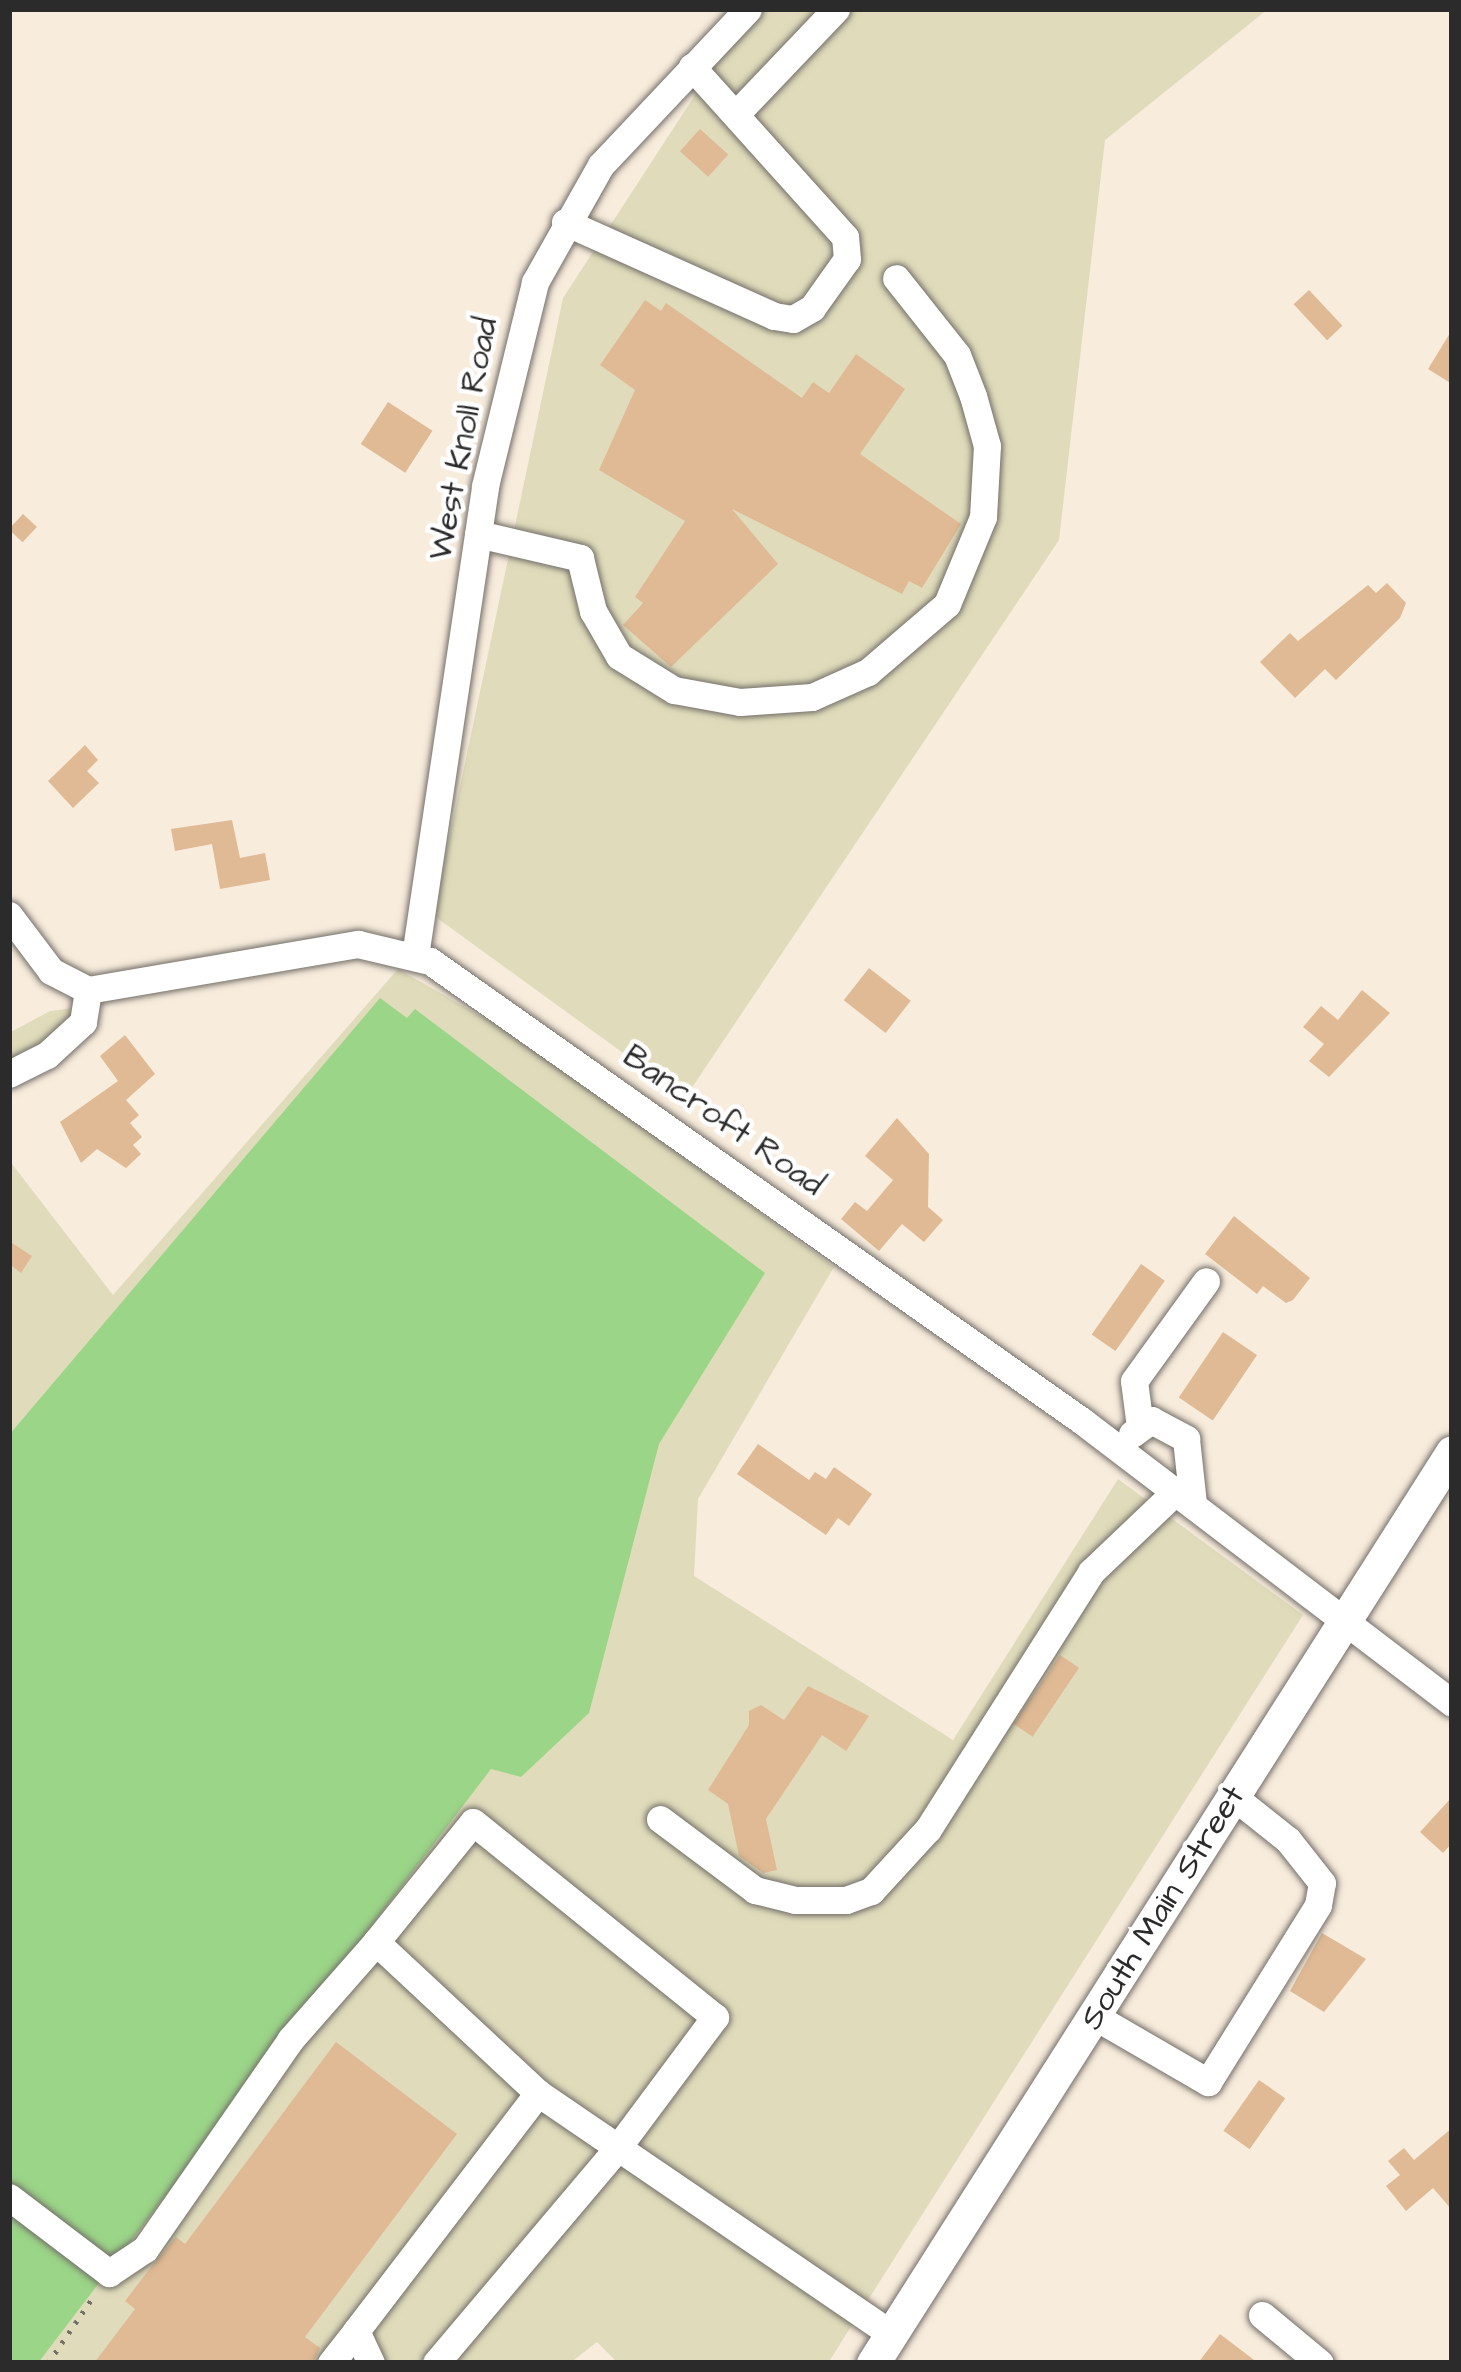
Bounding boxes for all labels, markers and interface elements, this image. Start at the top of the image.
street label: West Knoll Road [421,314,507,564]
street label: Bancroft Road [615,1037,831,1205]
street label: South Main Street [1072,1779,1254,2037]

